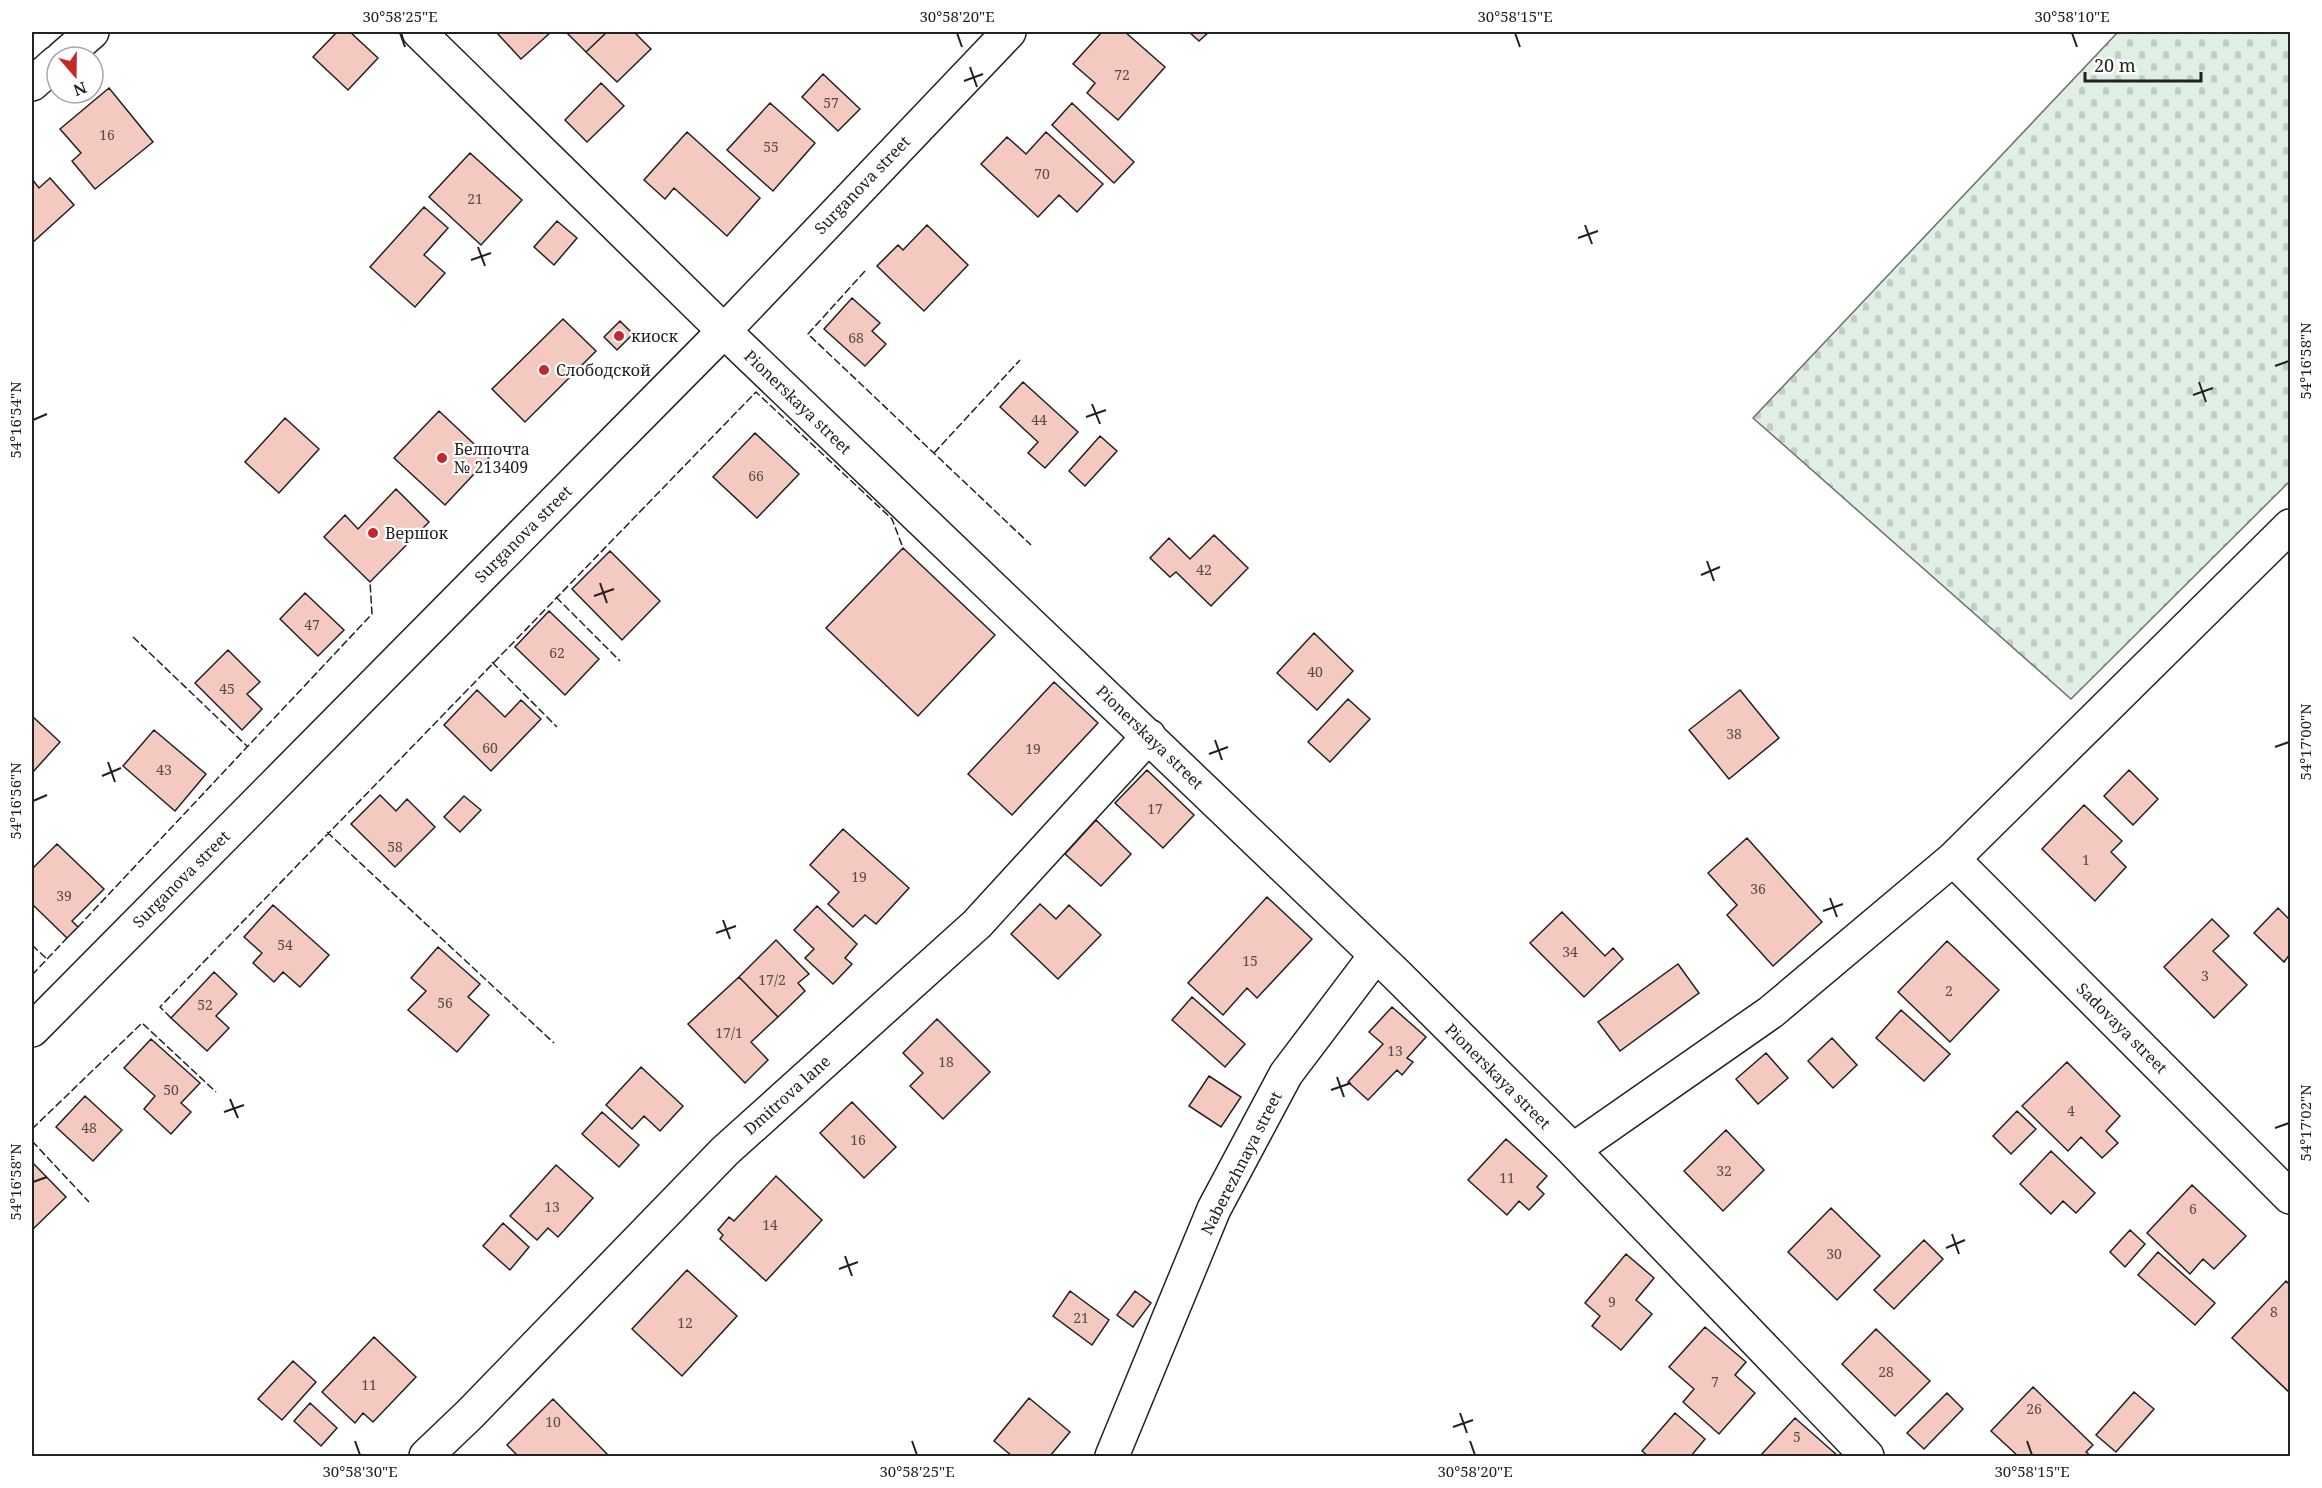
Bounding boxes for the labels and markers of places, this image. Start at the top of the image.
place label: киоск [631,325,678,347]
marker: киоск [612,329,626,343]
place label: Слободской [556,359,651,381]
marker: Слободской [537,363,551,377]
place label: Белпочта № 213409 [454,438,530,478]
marker: Белпочта № 213409 [435,451,449,465]
place label: Вершок [385,522,449,544]
marker: Вершок [366,526,380,540]

